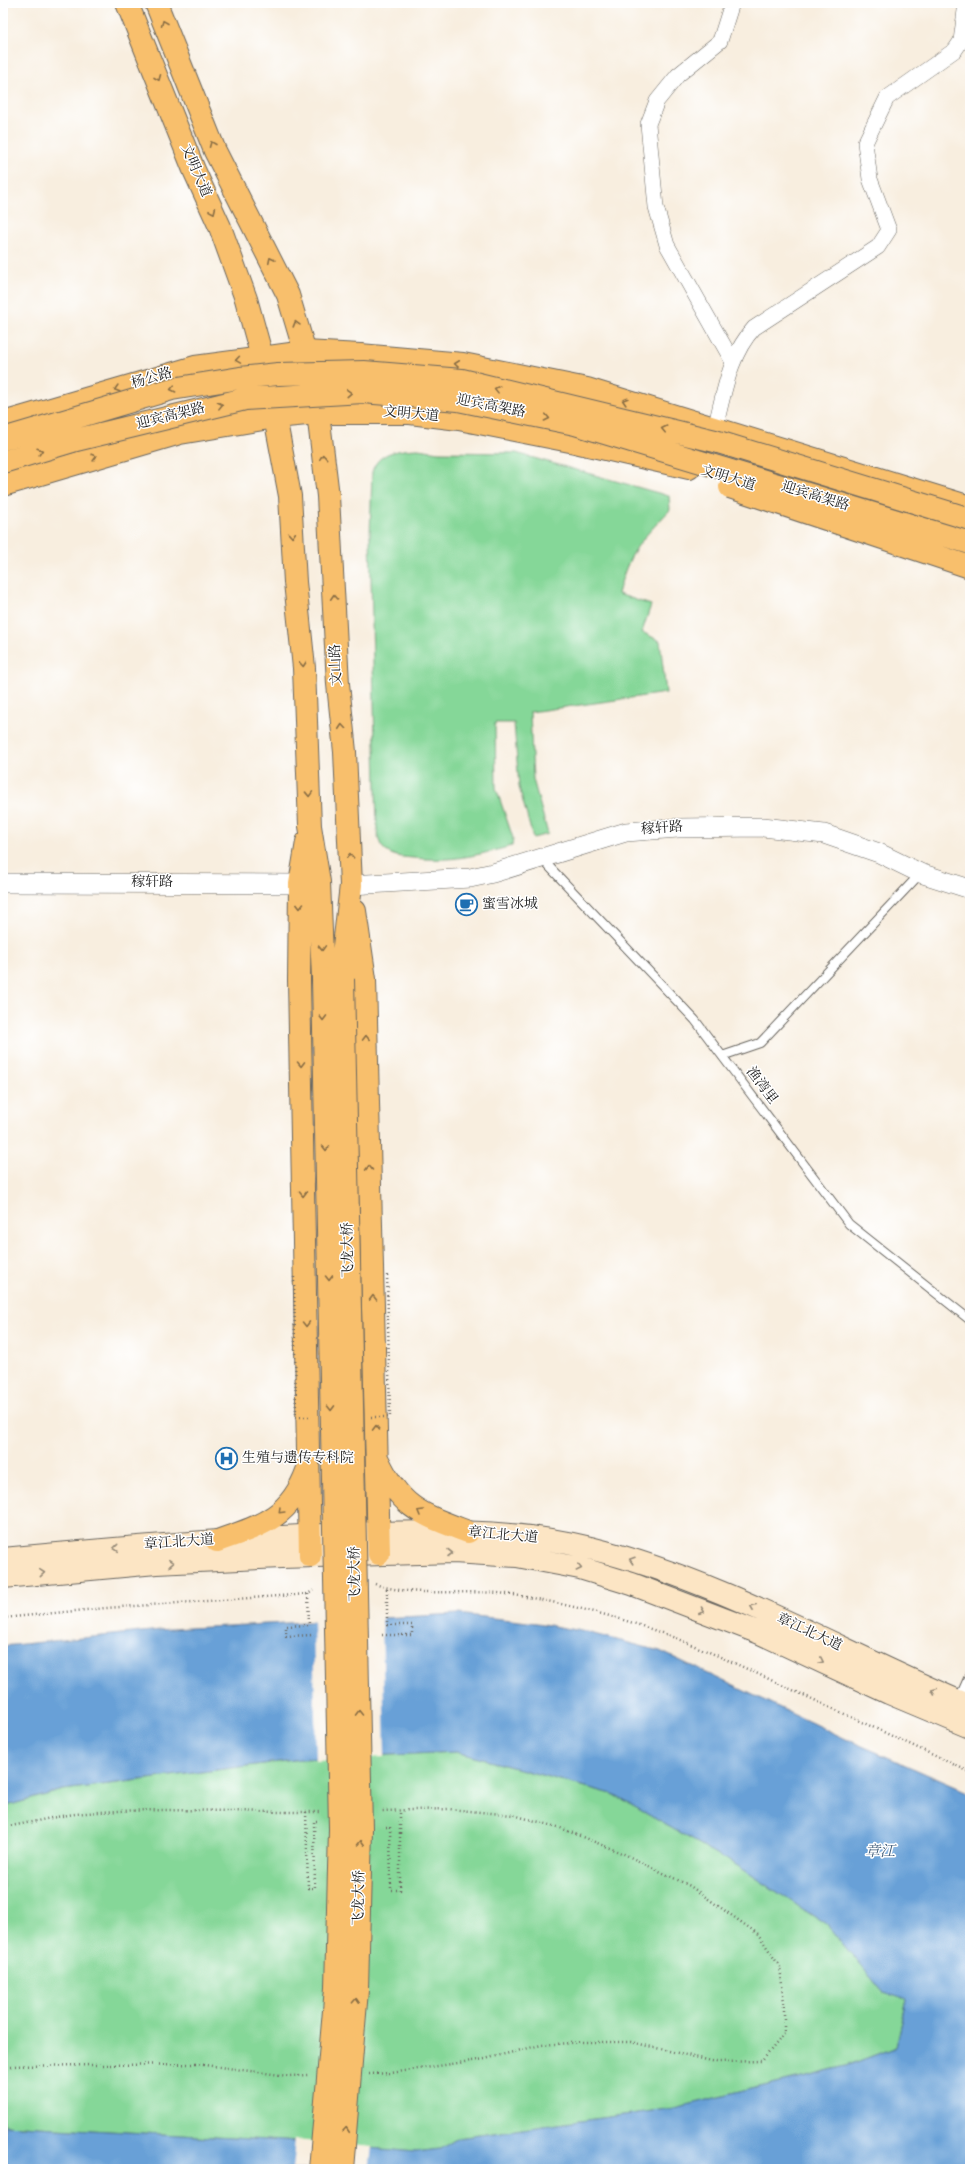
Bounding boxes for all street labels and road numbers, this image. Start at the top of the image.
street label: 文明大道 [175,141,215,201]
street label: 杨公路 [129,364,175,394]
street label: 迎宾高架路 [455,391,527,423]
street label: 迎宾高架路 [135,399,207,435]
street label: 文明大道 [382,403,440,427]
street label: 文明大道 [698,461,758,497]
street label: 迎宾高架路 [779,477,851,517]
street label: 文山路 [326,644,348,686]
street label: 稼轩路 [640,818,684,840]
street label: 稼轩路 [131,873,173,893]
street label: 渔湾里 [740,1063,782,1109]
street label: 飞龙大桥 [339,1222,359,1278]
street label: 章江北大道 [467,1523,539,1549]
street label: 章江北大道 [143,1531,215,1555]
street label: 飞龙大桥 [346,1546,366,1602]
street label: 章江北大道 [773,1609,845,1657]
street label: 飞龙大桥 [350,1870,370,1926]

